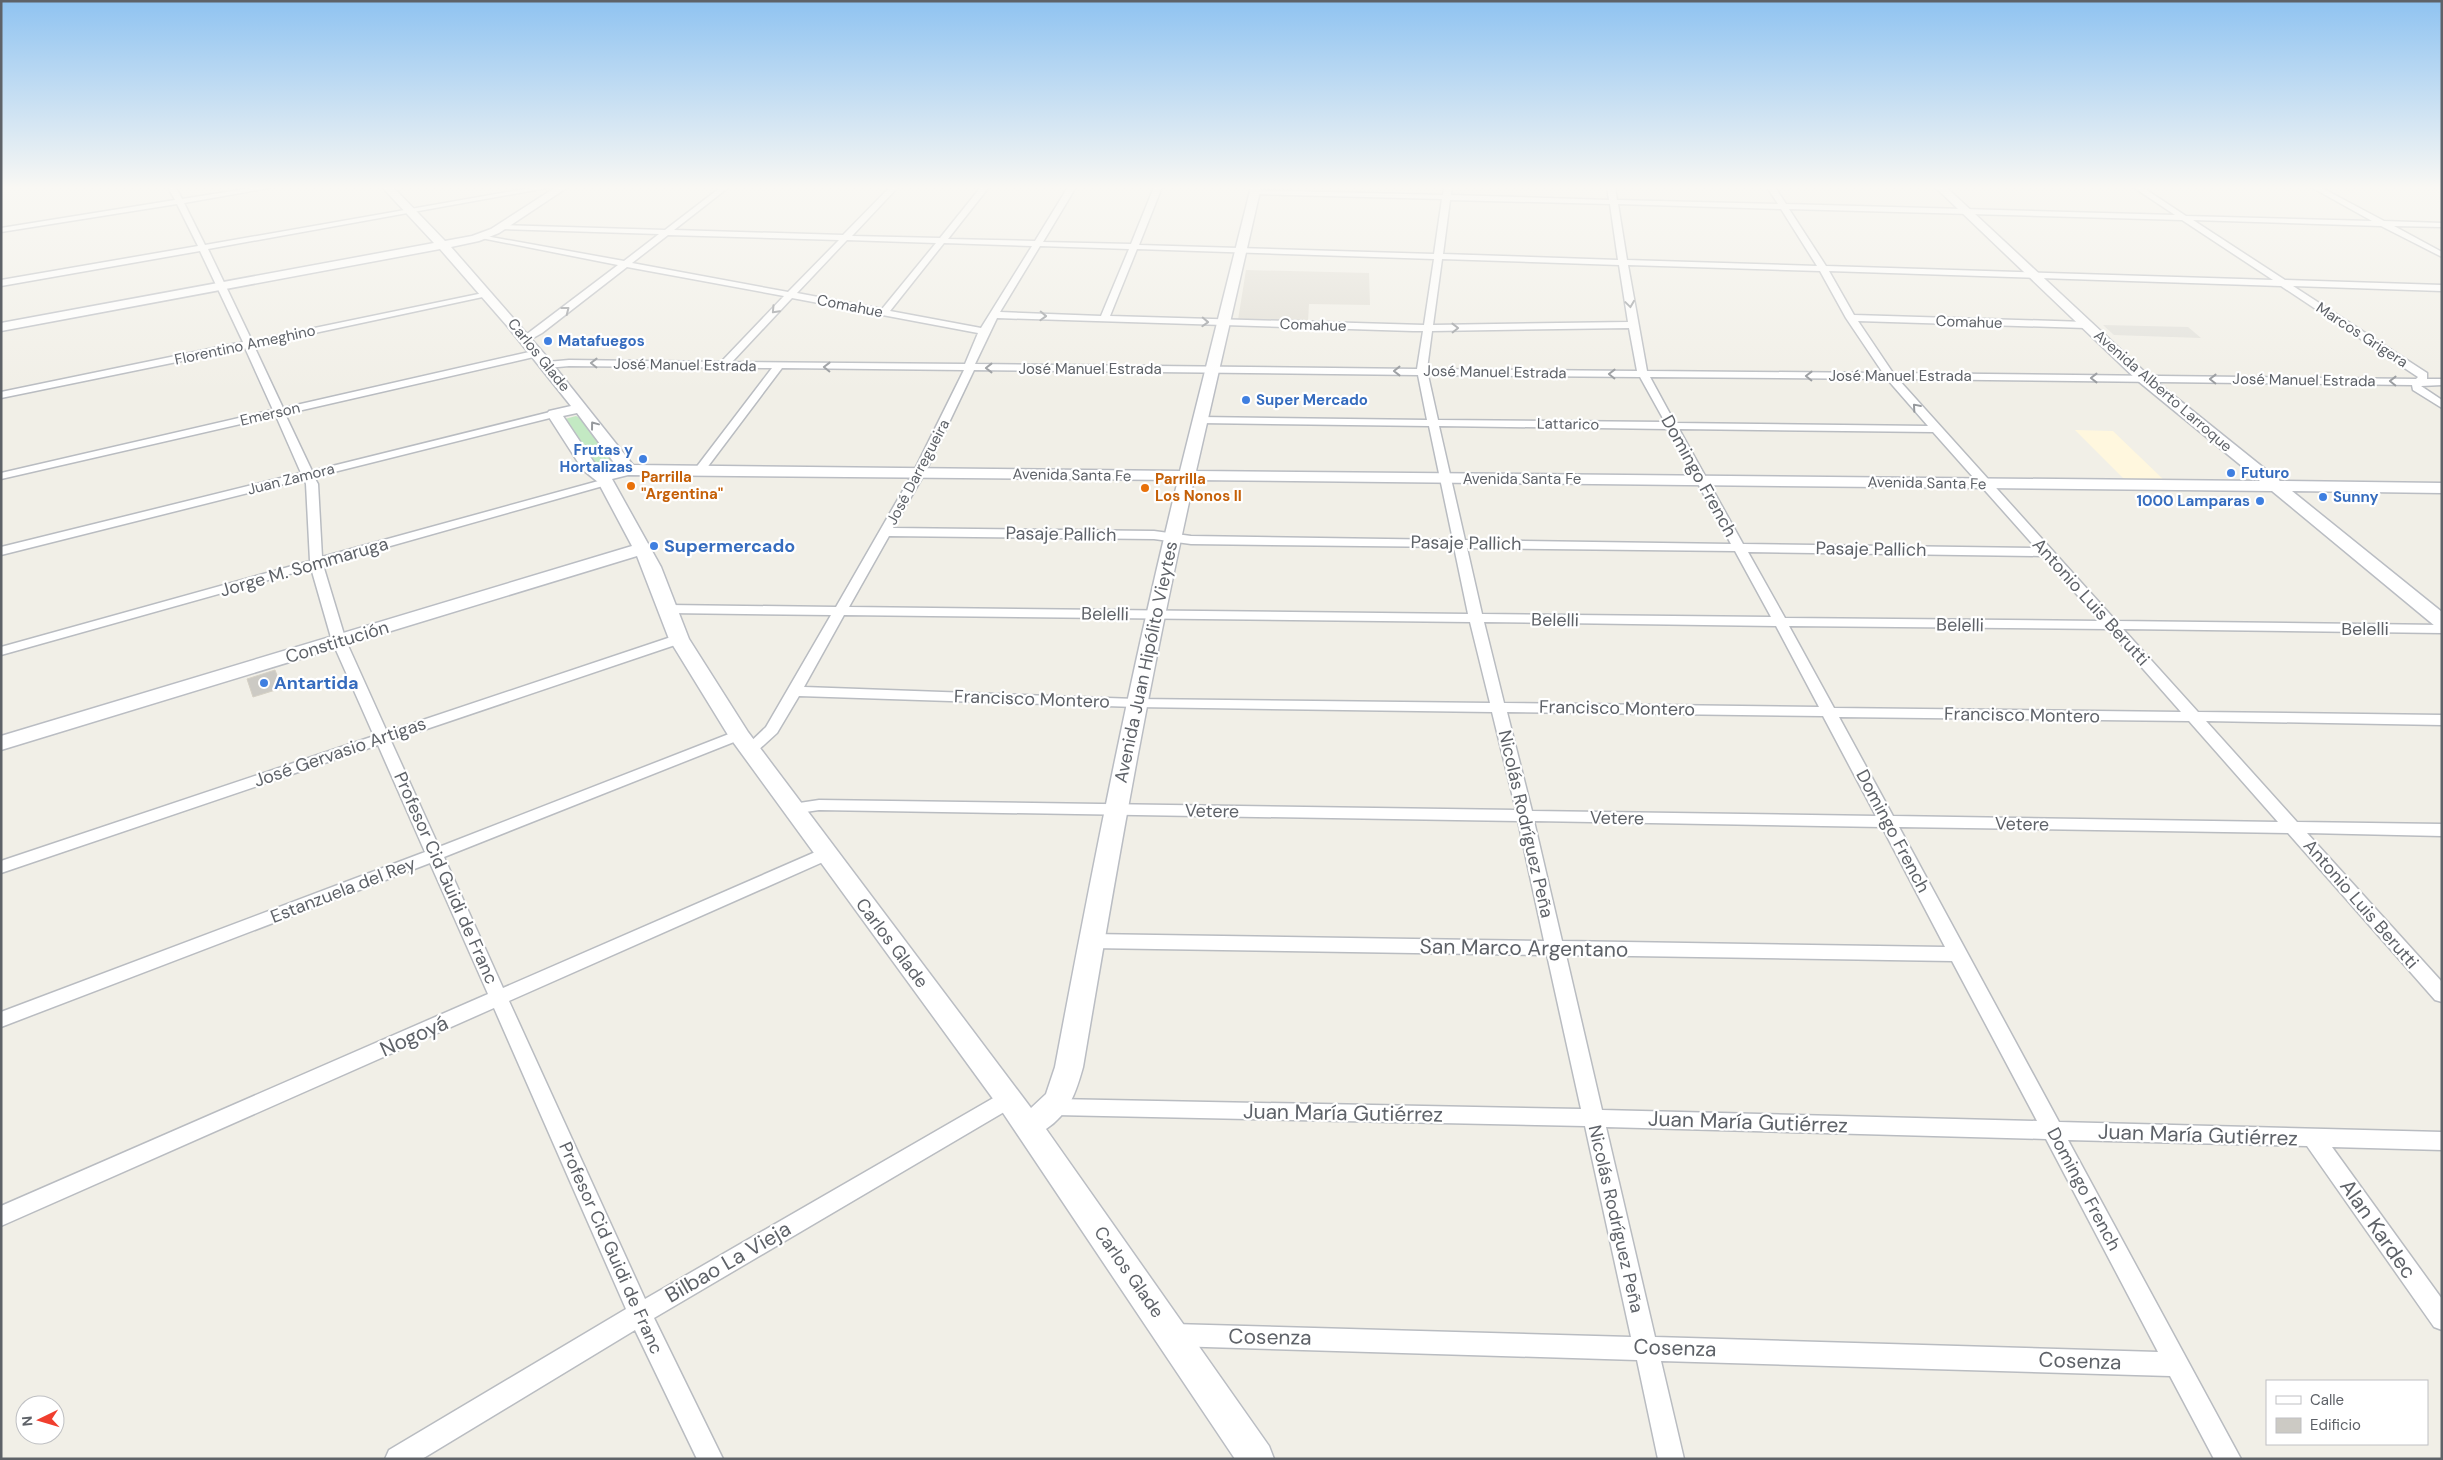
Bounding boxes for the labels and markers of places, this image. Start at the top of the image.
place label: Matafuegos [558,331,645,351]
marker: Matafuegos [542,335,554,347]
place label: Super Mercado [1256,390,1368,410]
marker: Super Mercado [1240,394,1252,406]
place label: Frutas y Hortalizas [559,440,633,477]
marker: Frutas y Hortalizas [637,453,649,465]
place label: Futuro [2241,463,2289,483]
place label: Parrilla "Argentina" [641,467,723,504]
marker: Futuro [2225,467,2237,479]
place label: Parrilla Los Nonos ll [1155,469,1242,506]
marker: Parrilla "Argentina" [625,480,637,492]
marker: Parrilla Los Nonos ll [1139,482,1151,494]
place label: Sunny [2333,487,2379,507]
place label: 1000 Lamparas [2137,491,2250,511]
marker: Sunny [2317,491,2329,503]
marker: 1000 Lamparas [2254,495,2266,507]
place label: Supermercado [664,534,795,558]
marker: Supermercado [648,540,660,552]
place label: Antartida [274,671,359,695]
marker: Antartida [258,677,270,689]

